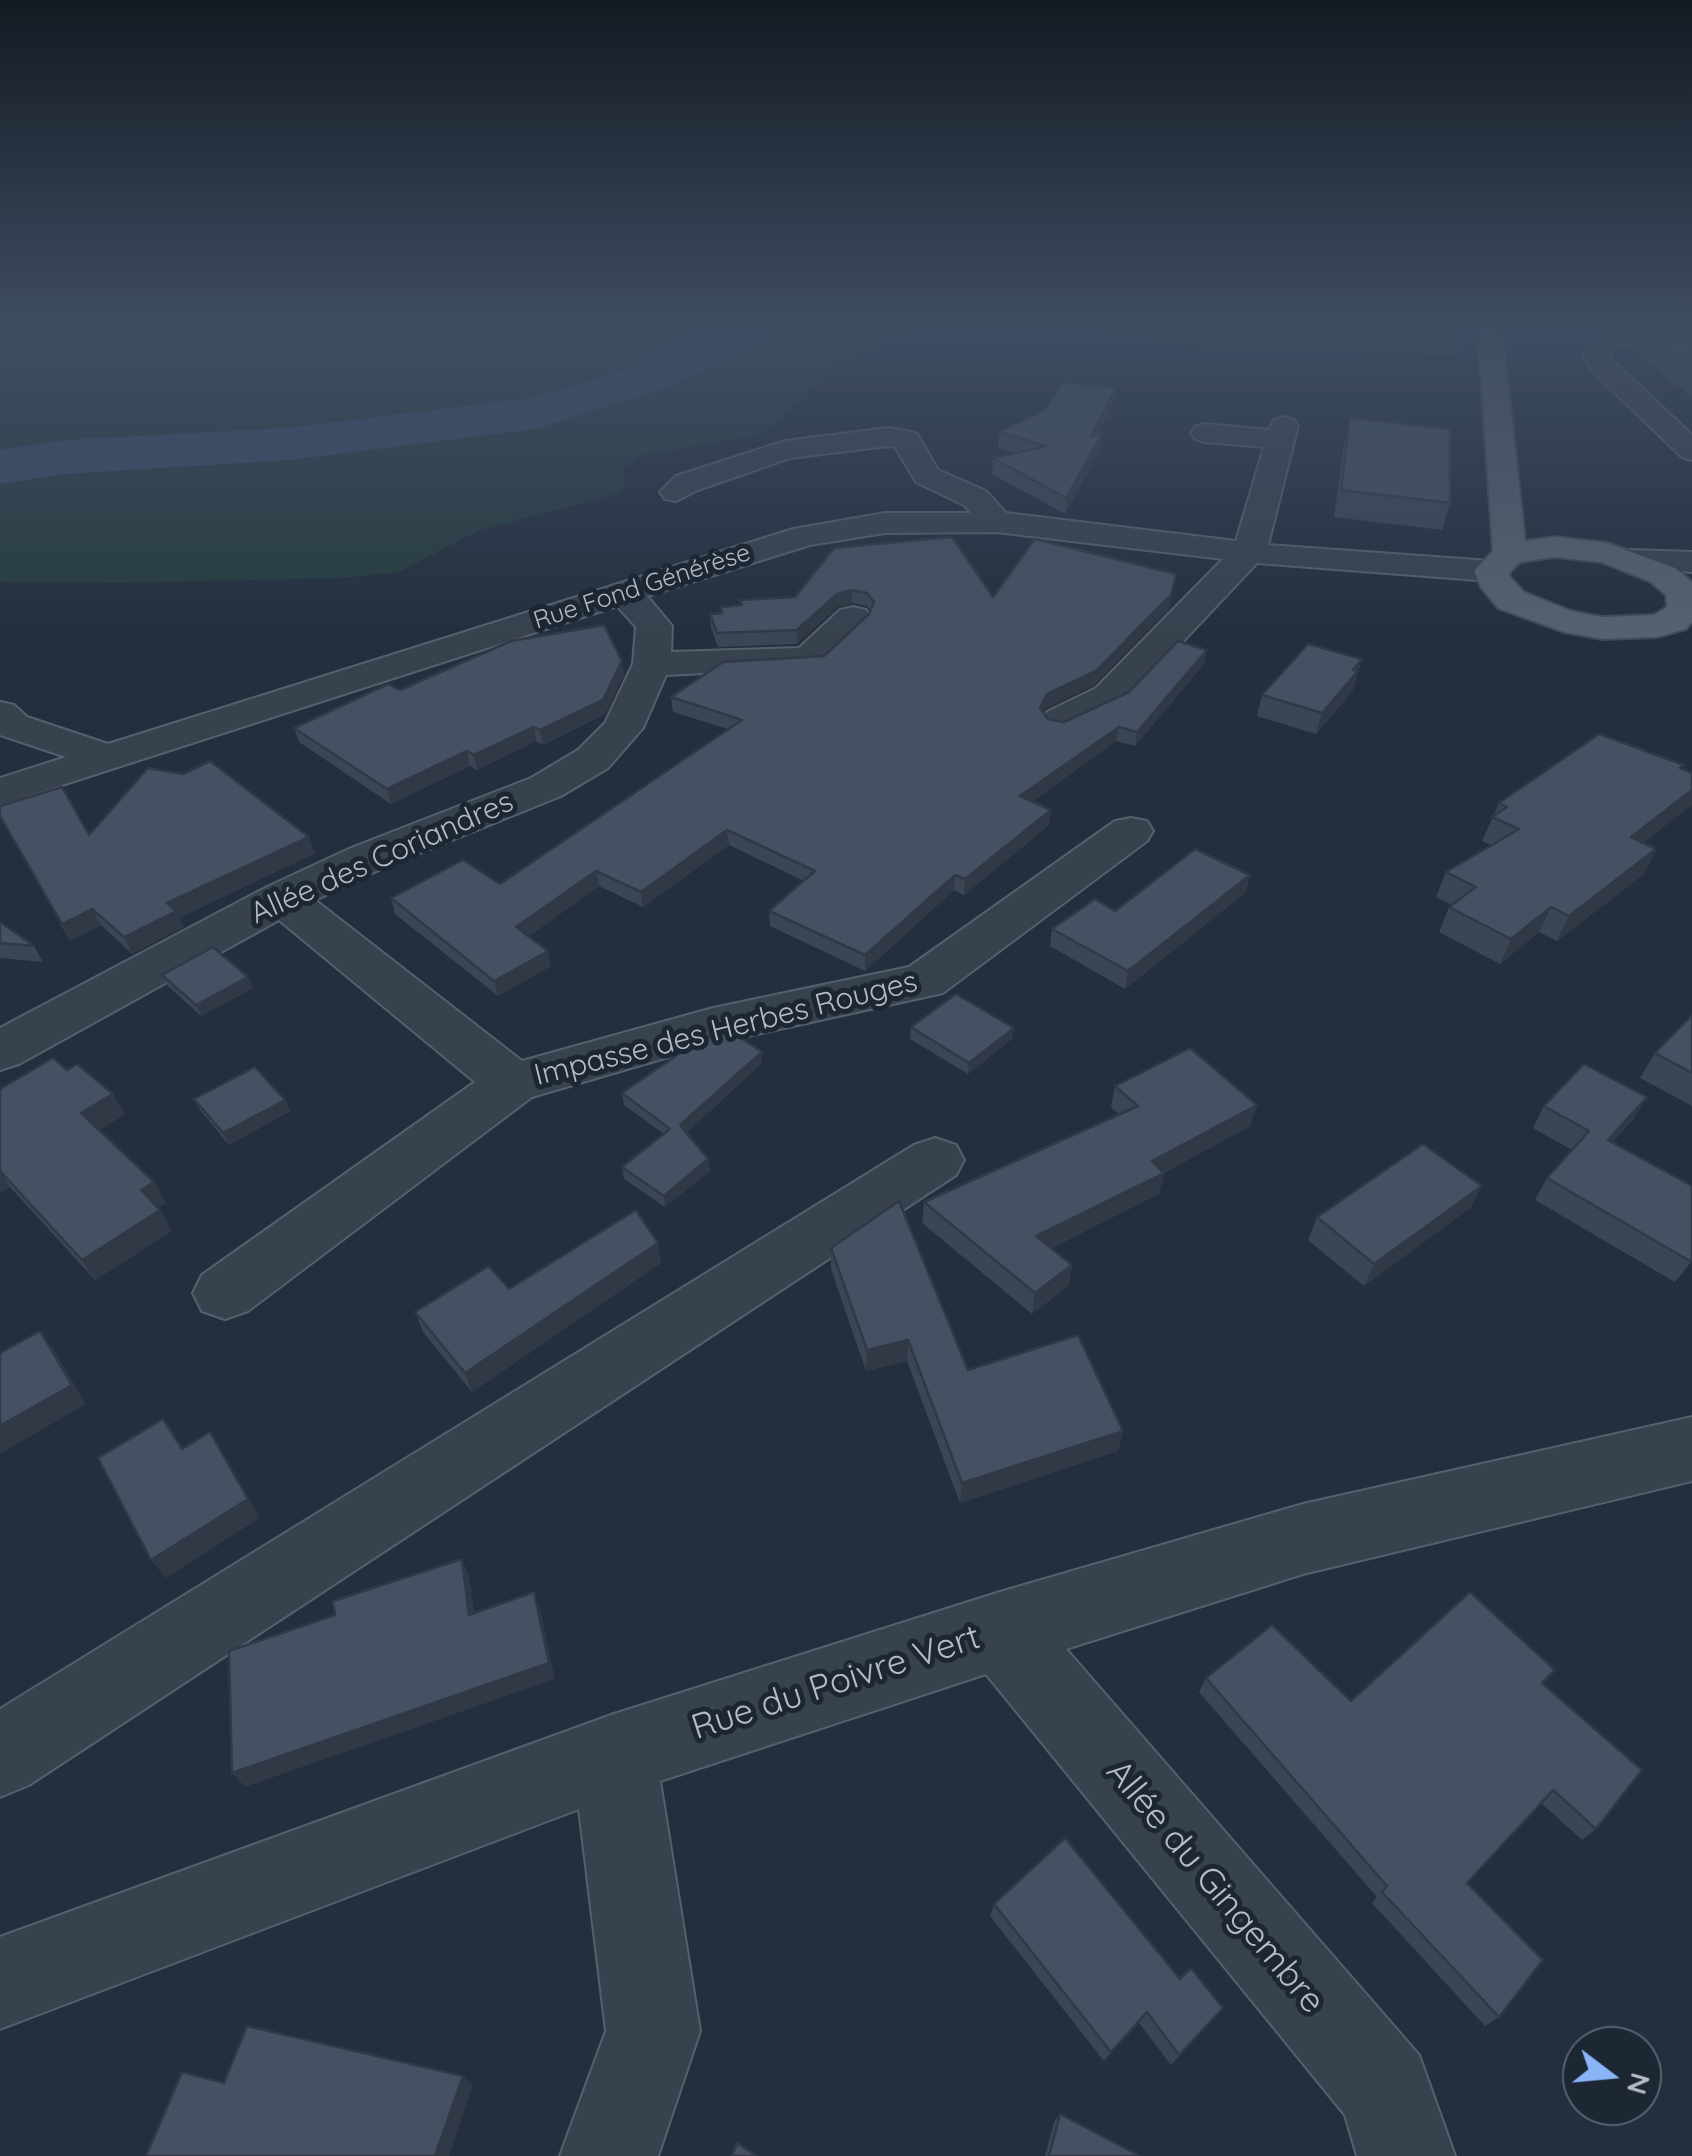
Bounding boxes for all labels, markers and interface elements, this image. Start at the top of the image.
street label: Rue Fond Générèse [530,538,754,636]
street label: Allée des Coriandres [245,784,519,932]
street label: Impasse des Herbes Rouges [531,964,921,1094]
street label: Rue du Poivre Vert [686,1617,986,1749]
street label: Allée du Gingembre [1097,1752,1333,2022]
north arrow [1562,2026,1662,2126]
text: N [1620,2069,1659,2099]

